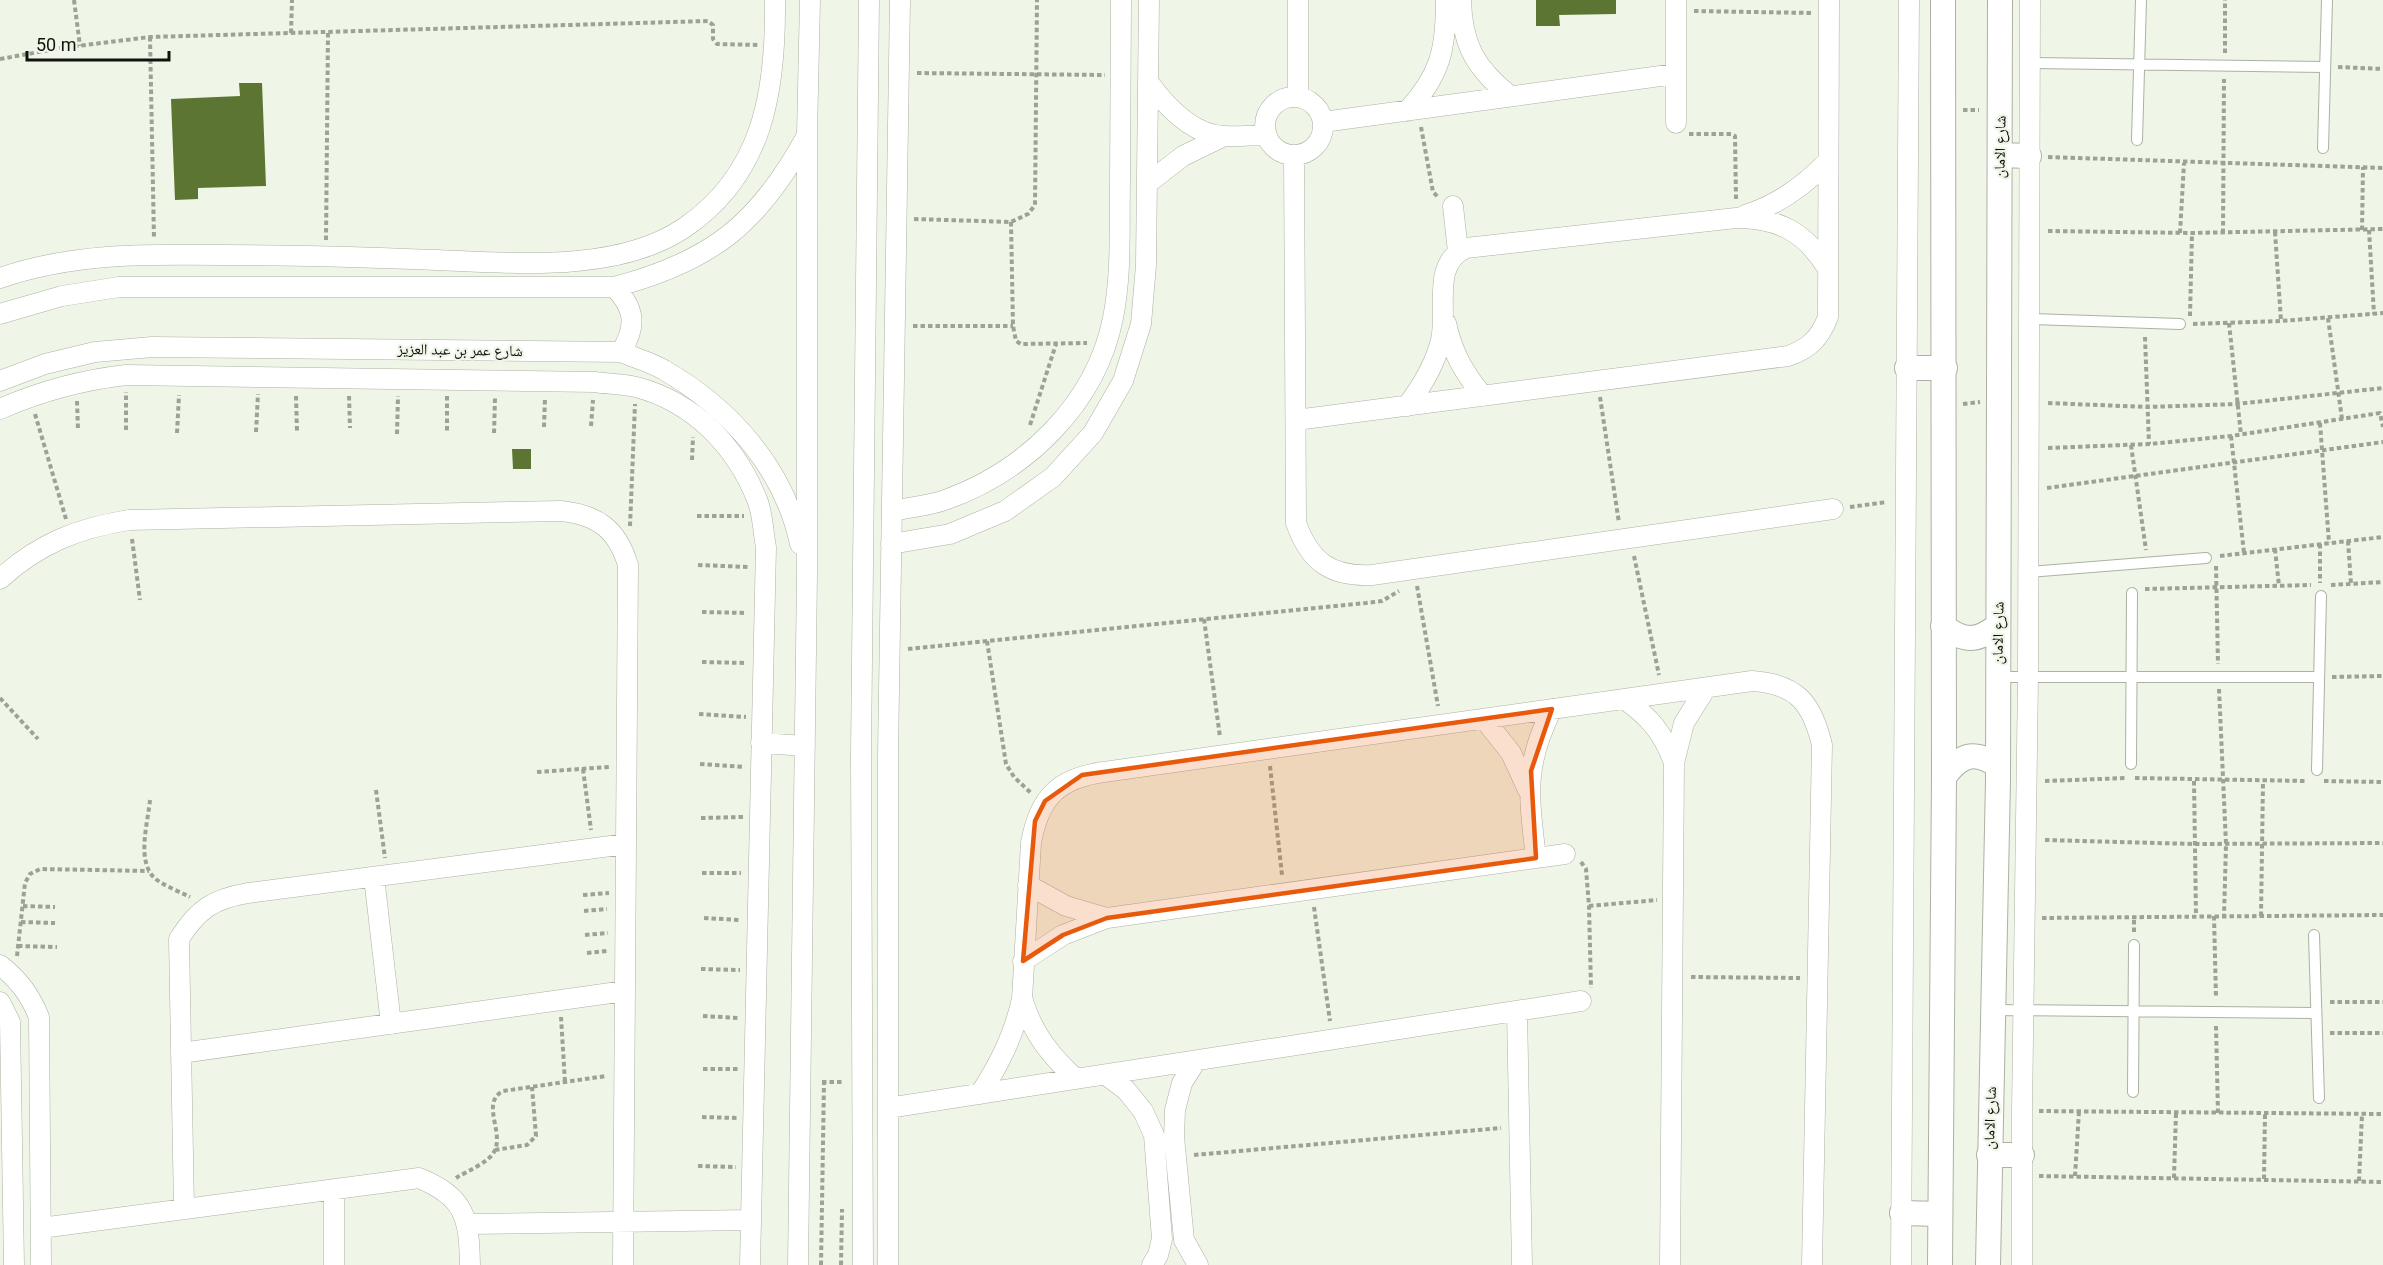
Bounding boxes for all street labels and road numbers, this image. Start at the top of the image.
street label: شارع الامان [1990,115,2011,179]
street label: شارع عمر بن عبد العزيز [396,340,523,361]
street label: شارع الامان [1988,601,2009,665]
street label: شارع الامان [1980,1086,2001,1150]

